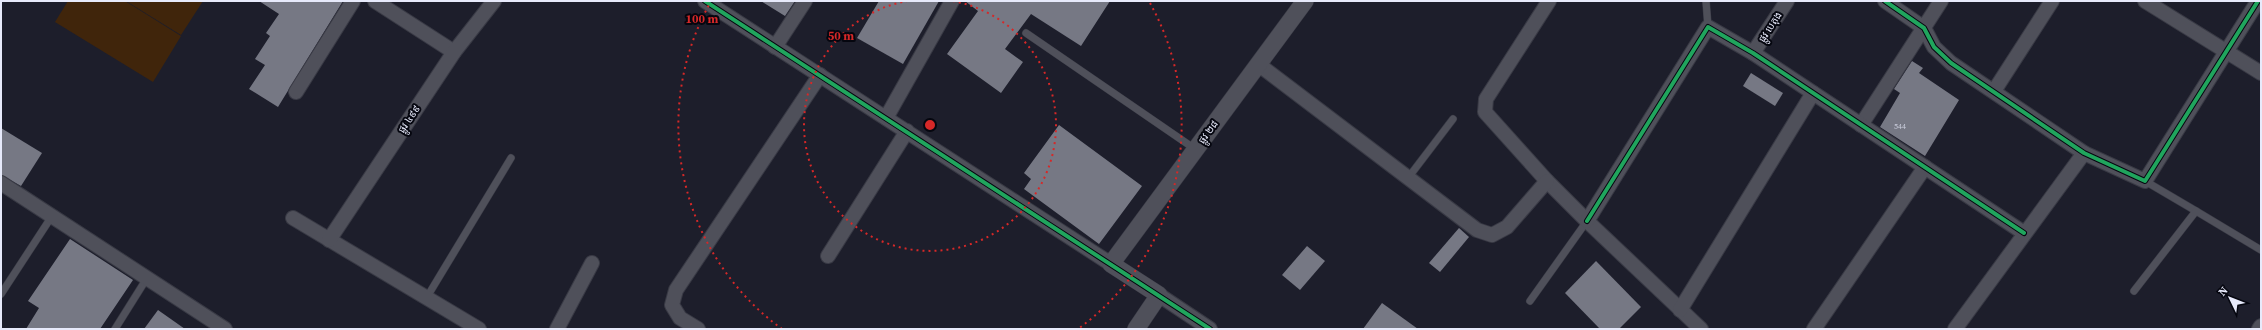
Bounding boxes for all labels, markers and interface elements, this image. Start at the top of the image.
street label: ផ្លូវ បេតុង [1755,9,1787,46]
text: 100 m [686,11,719,27]
text: 50 m [828,28,854,44]
street label: ផ្លូវ ៤៩៩ [395,103,426,137]
centre of rings [923,118,937,132]
street label: ផ្លូវ ២៨ [1195,118,1223,148]
house number: 544 [1894,121,1906,132]
north arrow [2210,278,2250,318]
text: N [2215,283,2231,300]

